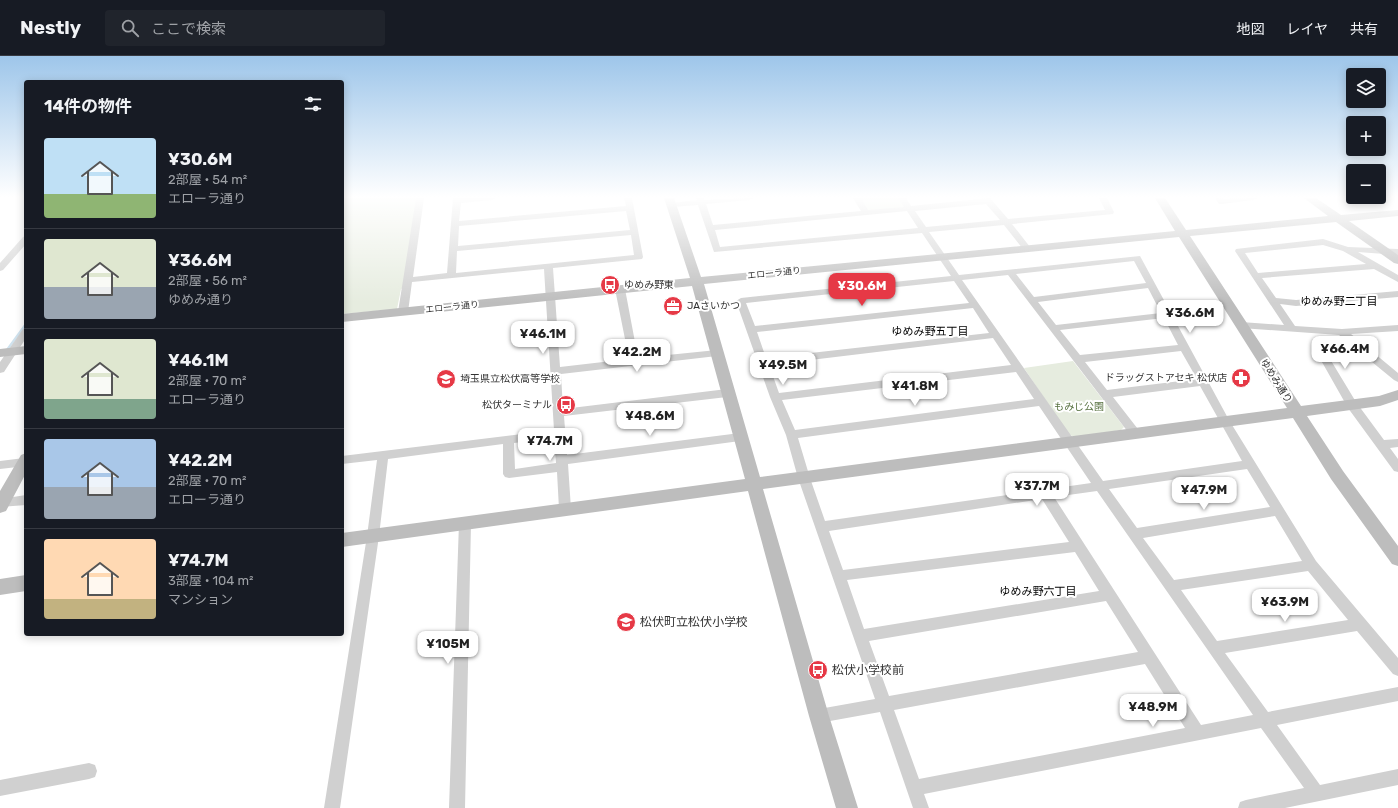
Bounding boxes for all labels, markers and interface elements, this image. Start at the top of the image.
search box [105,10,385,46]
text: Nestly [20,16,81,39]
icon: search [119,17,141,39]
text: ここで検索 [151,20,226,38]
text: 地図 [1236,21,1264,38]
text: レイヤ [1286,21,1328,38]
text: 共有 [1350,21,1378,38]
map controls [1346,68,1386,204]
button: layers [1346,68,1386,108]
icon: filters [302,93,324,115]
text: 14件の物件 [44,96,132,116]
button: + [1346,116,1386,156]
text: ¥30.6M [168,149,232,169]
icon: home [76,154,124,202]
button: − [1346,164,1386,204]
text: 2部屋 · 54 m² [168,172,247,187]
text: エローラ通り [168,191,246,206]
text: ¥36.6M [168,250,232,270]
icon: home [76,255,124,303]
street label: エローラ通り [747,265,801,281]
text: 2部屋 · 56 m² [168,273,247,288]
pin: ¥30.6M [829,273,895,307]
bus stop icon: ゆめみ野東 [599,274,621,296]
text: ¥30.6M [837,278,887,293]
place label: ゆめみ野東 [624,279,674,291]
text: ゆめみ通り [168,292,233,307]
office icon: JAさいかつ [662,295,684,317]
district label: ゆめみ野二丁目 [1301,295,1378,308]
street label: エローラ通り [425,299,479,315]
place label: JAさいかつ [687,300,740,312]
pin: ¥36.6M [1157,300,1223,334]
text: ¥36.6M [1166,305,1214,320]
pin: ¥46.1M [510,321,576,355]
district label: ゆめみ野五丁目 [892,325,969,338]
text: ¥46.1M [520,326,566,341]
pin: ¥66.4M [1312,336,1378,370]
pin: ¥42.2M [604,339,670,373]
text: ¥66.4M [1320,341,1370,356]
text: ¥42.2M [612,344,662,359]
text: ¥46.1M [168,350,229,370]
pin: ¥49.5M [750,352,816,386]
icon: home [76,355,124,403]
text: ¥49.5M [759,357,807,372]
street label: ゆめみ通り [1258,357,1294,405]
pharmacy icon: ドラッグストアセキ 松伏店 [1230,367,1252,389]
school or university icon: 埼玉県立松伏高等学校 [435,368,457,390]
place label: ドラッグストアセキ 松伏店 [1105,372,1227,384]
text: 2部屋 · 70 m² [168,373,246,388]
place label: 埼玉県立松伏高等学校 [460,373,560,385]
pin: ¥41.8M [882,373,948,407]
text: ¥41.8M [891,378,939,393]
text: エローラ通り [168,392,246,407]
bus stop icon: 松伏ターミナル [555,394,577,416]
place label: 松伏ターミナル [482,399,552,411]
park label: もみじ公園 [1054,401,1104,413]
pin: ¥48.6M [617,403,683,437]
text: ¥48.6M [625,408,675,423]
pin: ¥74.7M [517,428,583,462]
text: ¥74.7M [527,433,573,448]
text: ¥42.2M [168,450,232,470]
icon: home [76,455,124,503]
text: 2部屋 · 70 m² [168,473,246,488]
pin: ¥37.7M [1004,473,1070,507]
pin: ¥47.9M [1171,477,1237,511]
text: ¥37.7M [1014,478,1060,493]
text: ¥47.9M [1181,482,1227,497]
text: エローラ通り [168,492,246,507]
text: ¥74.7M [168,550,229,570]
icon: home [76,555,124,603]
text: 3部屋 · 104 m² [168,573,254,588]
district label: ゆめみ野六丁目 [1000,585,1077,598]
pin: ¥63.9M [1252,589,1318,623]
text: マンション [168,592,233,607]
text: ¥63.9M [1261,594,1309,609]
school or university icon: 松伏町立松伏小学校 [615,611,637,633]
place label: 松伏町立松伏小学校 [640,615,748,629]
pin: ¥105M [420,631,476,665]
text: ¥105M [426,636,470,651]
bus stop icon: 松伏小学校前 [807,659,829,681]
place label: 松伏小学校前 [832,663,904,677]
pin: ¥48.9M [1120,694,1186,728]
text: ¥48.9M [1129,699,1177,714]

